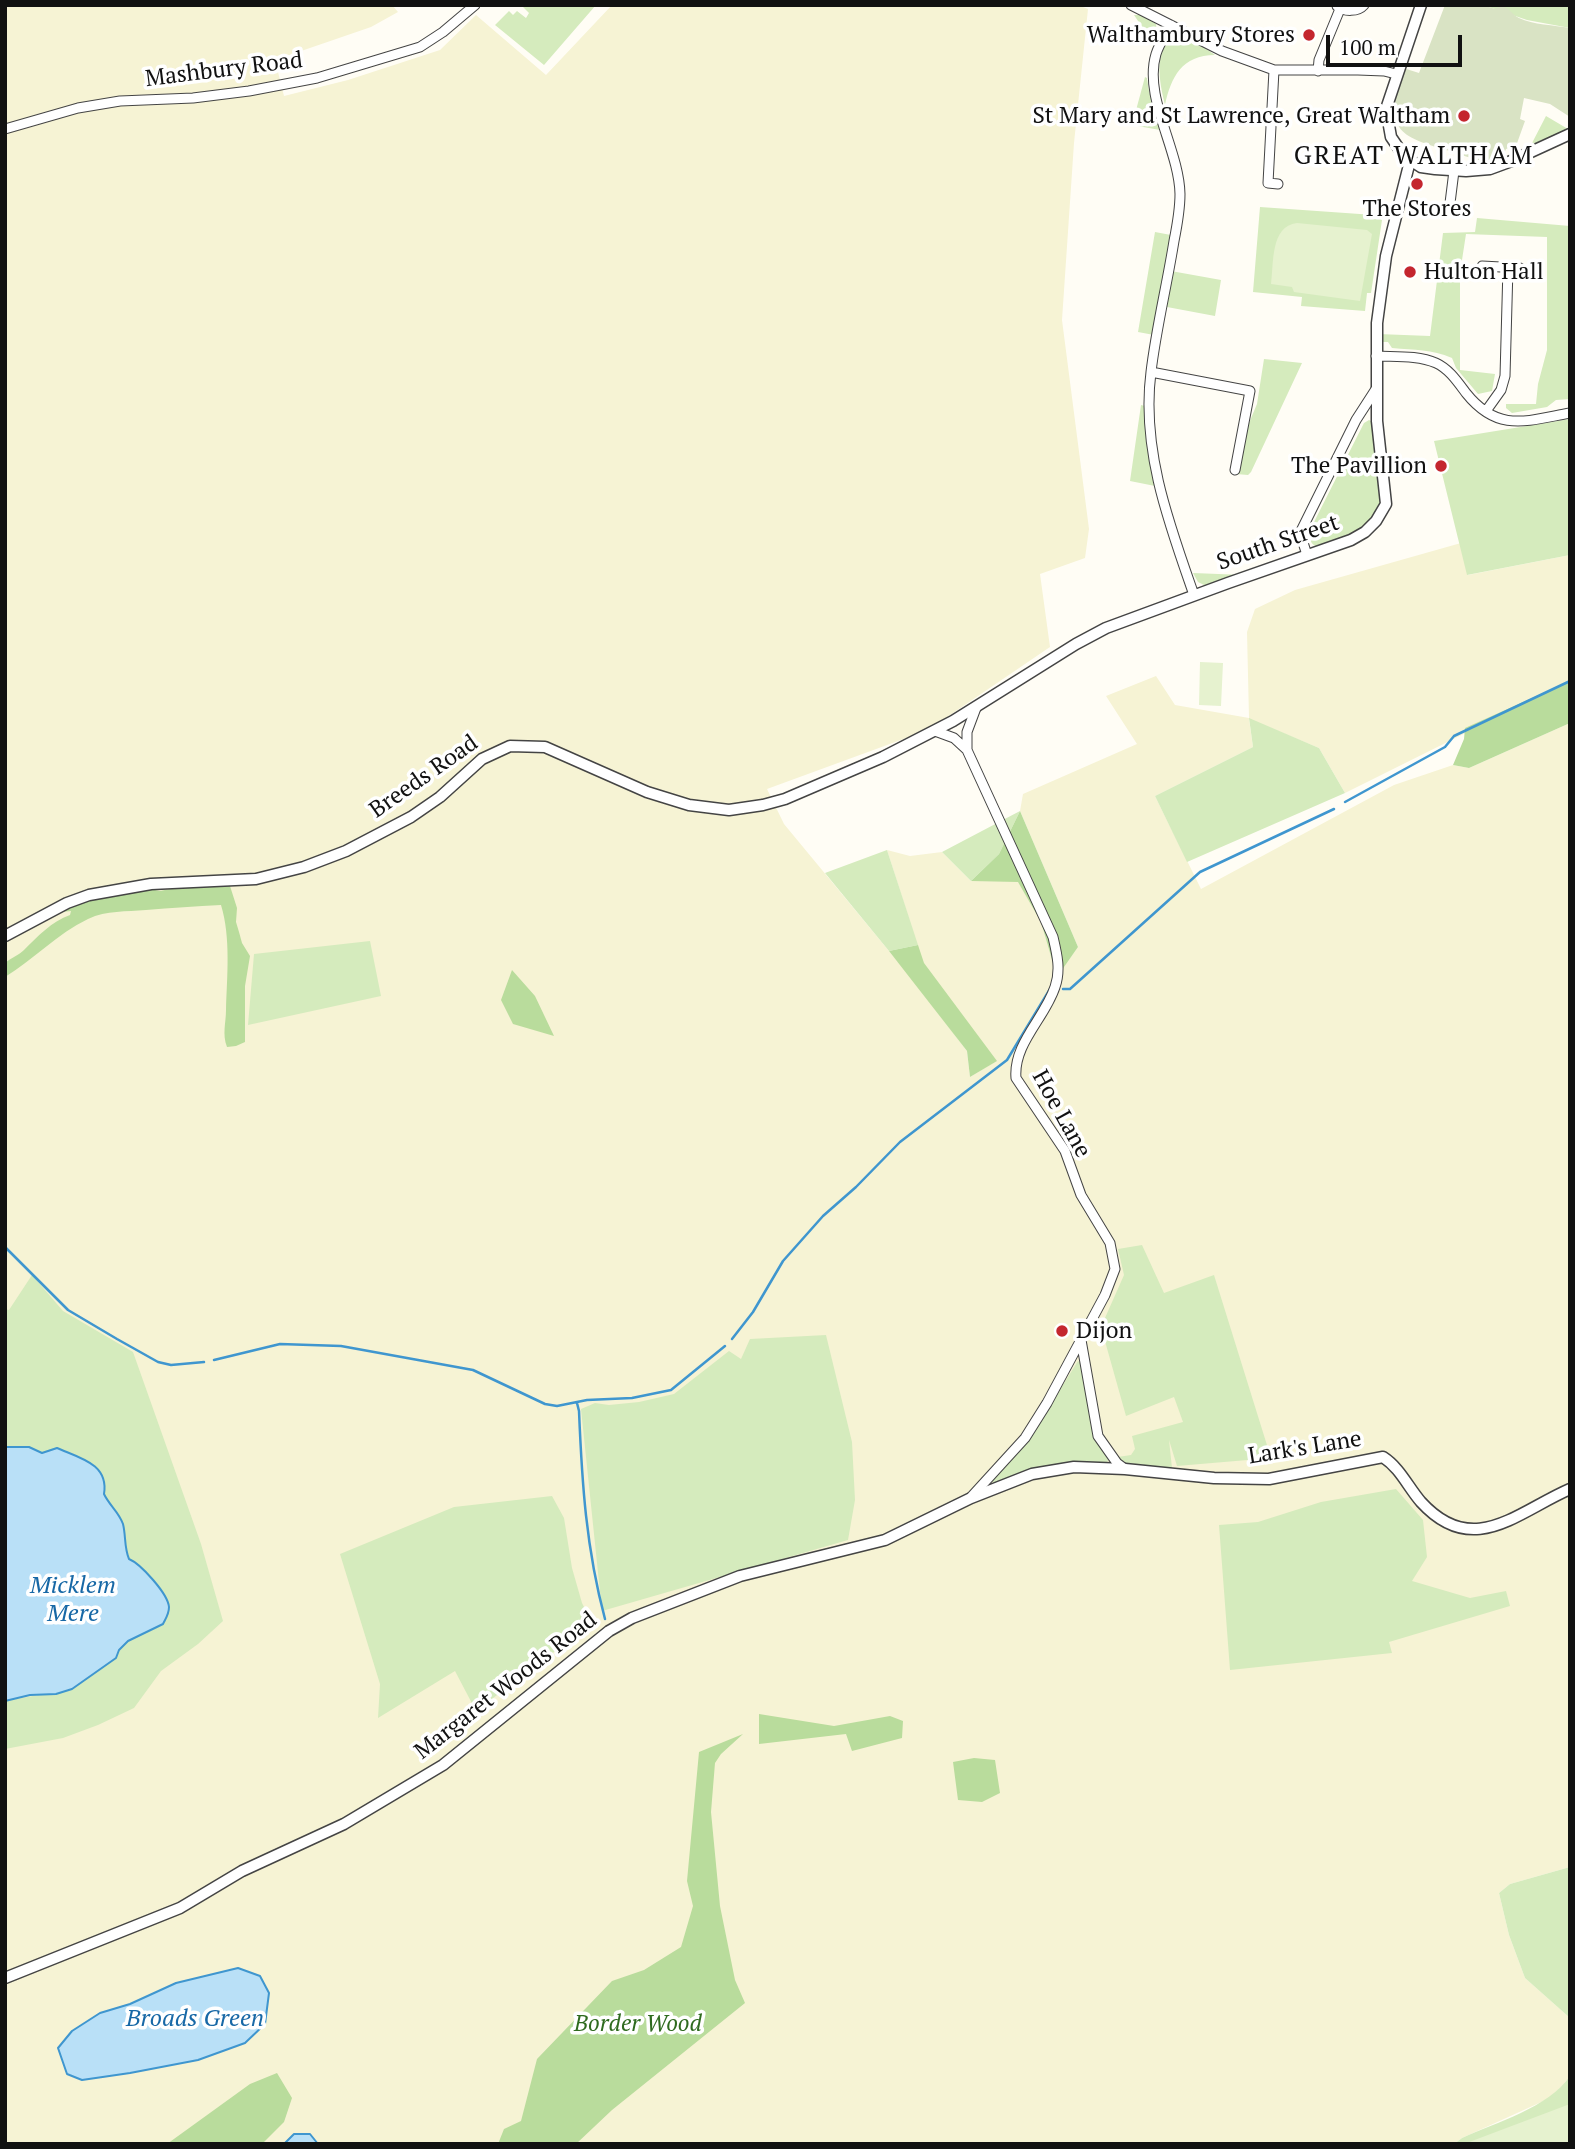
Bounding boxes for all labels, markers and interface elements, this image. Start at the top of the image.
place label: Walthambury Stores [1087,21,1295,49]
scale bar [1330,21,1466,65]
marker: Walthambury Stores [1301,27,1317,43]
text: 100 m [1339,33,1396,61]
street label: Mashbury Road [144,47,304,93]
place label: St Mary and St Lawrence, Great Waltham [1032,102,1450,130]
marker: St Mary and St Lawrence, Great Waltham [1456,108,1472,124]
district label: GREAT WALTHAM [1295,141,1533,173]
marker: The Stores [1409,176,1425,192]
place label: The Stores [1363,195,1471,223]
place label: Hulton Hall [1424,258,1544,286]
marker: Hulton Hall [1402,264,1418,280]
place label: The Pavillion [1291,452,1427,480]
marker: The Pavillion [1433,458,1449,474]
street label: South Street [1213,509,1343,577]
street label: Breeds Road [365,730,483,824]
street label: Hoe Lane [1026,1065,1096,1163]
place label: Dijon [1076,1317,1132,1345]
marker: Dijon [1054,1323,1070,1339]
street label: Lark's Lane [1246,1425,1364,1471]
water label: Micklem Mere [30,1572,116,1628]
street label: Margaret Woods Road [409,1606,603,1766]
water label: Broads Green [126,2005,264,2033]
park label: Border Wood [574,2010,702,2038]

